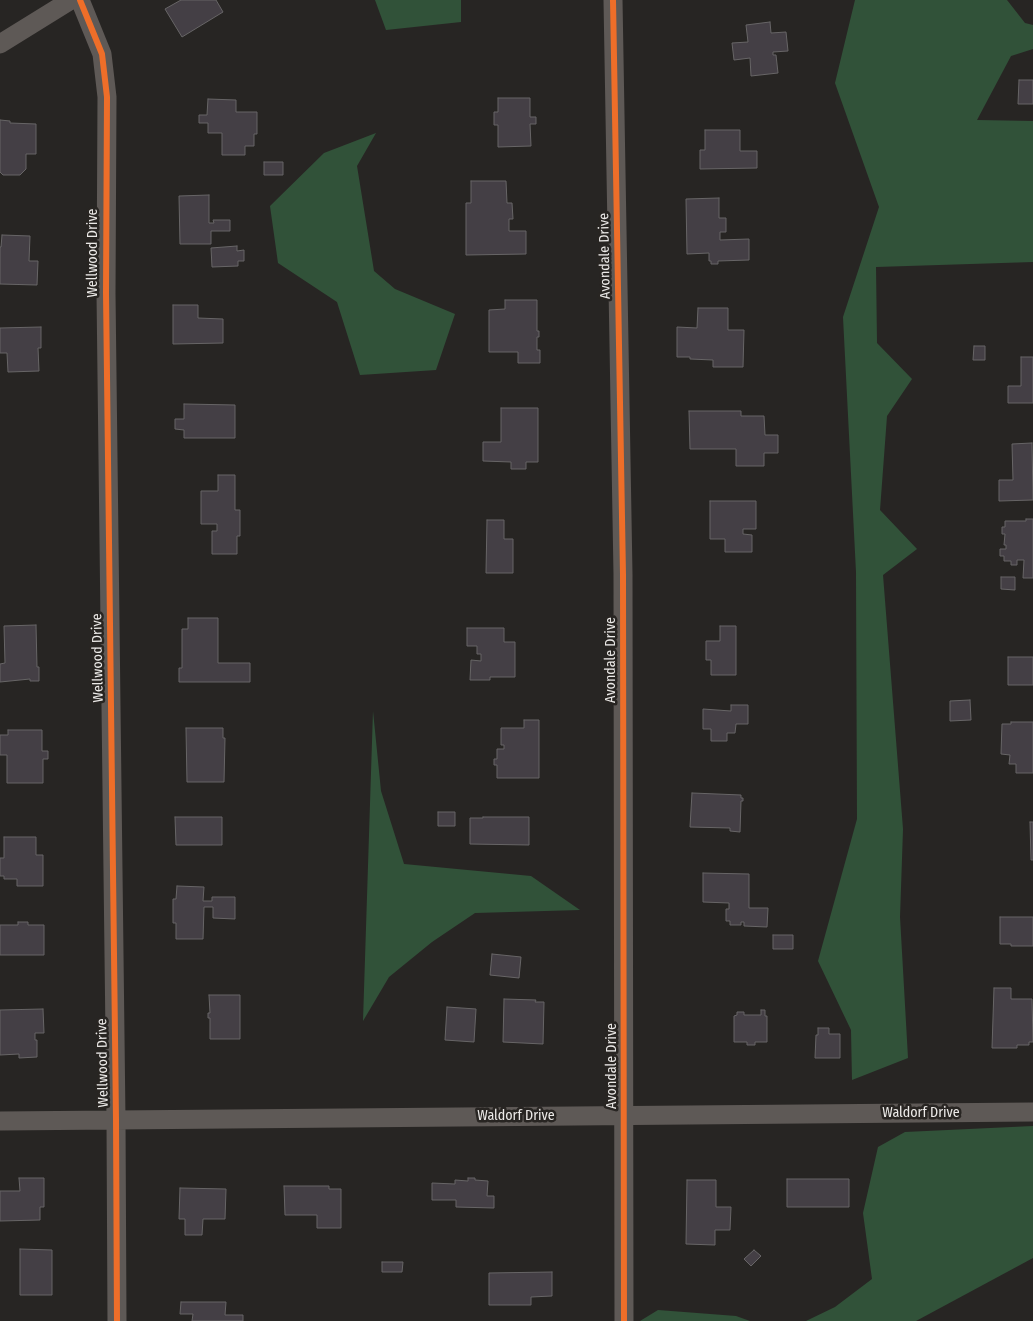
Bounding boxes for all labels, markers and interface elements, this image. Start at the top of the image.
street label: Wellwood Drive [85,209,101,297]
street label: Avondale Drive [596,213,614,299]
street label: Wellwood Drive [89,613,107,703]
street label: Avondale Drive [603,617,619,703]
street label: Wellwood Drive [94,1018,112,1108]
street label: Avondale Drive [604,1023,620,1109]
street label: Waldorf Drive [882,1105,960,1121]
street label: Waldorf Drive [477,1108,555,1124]

